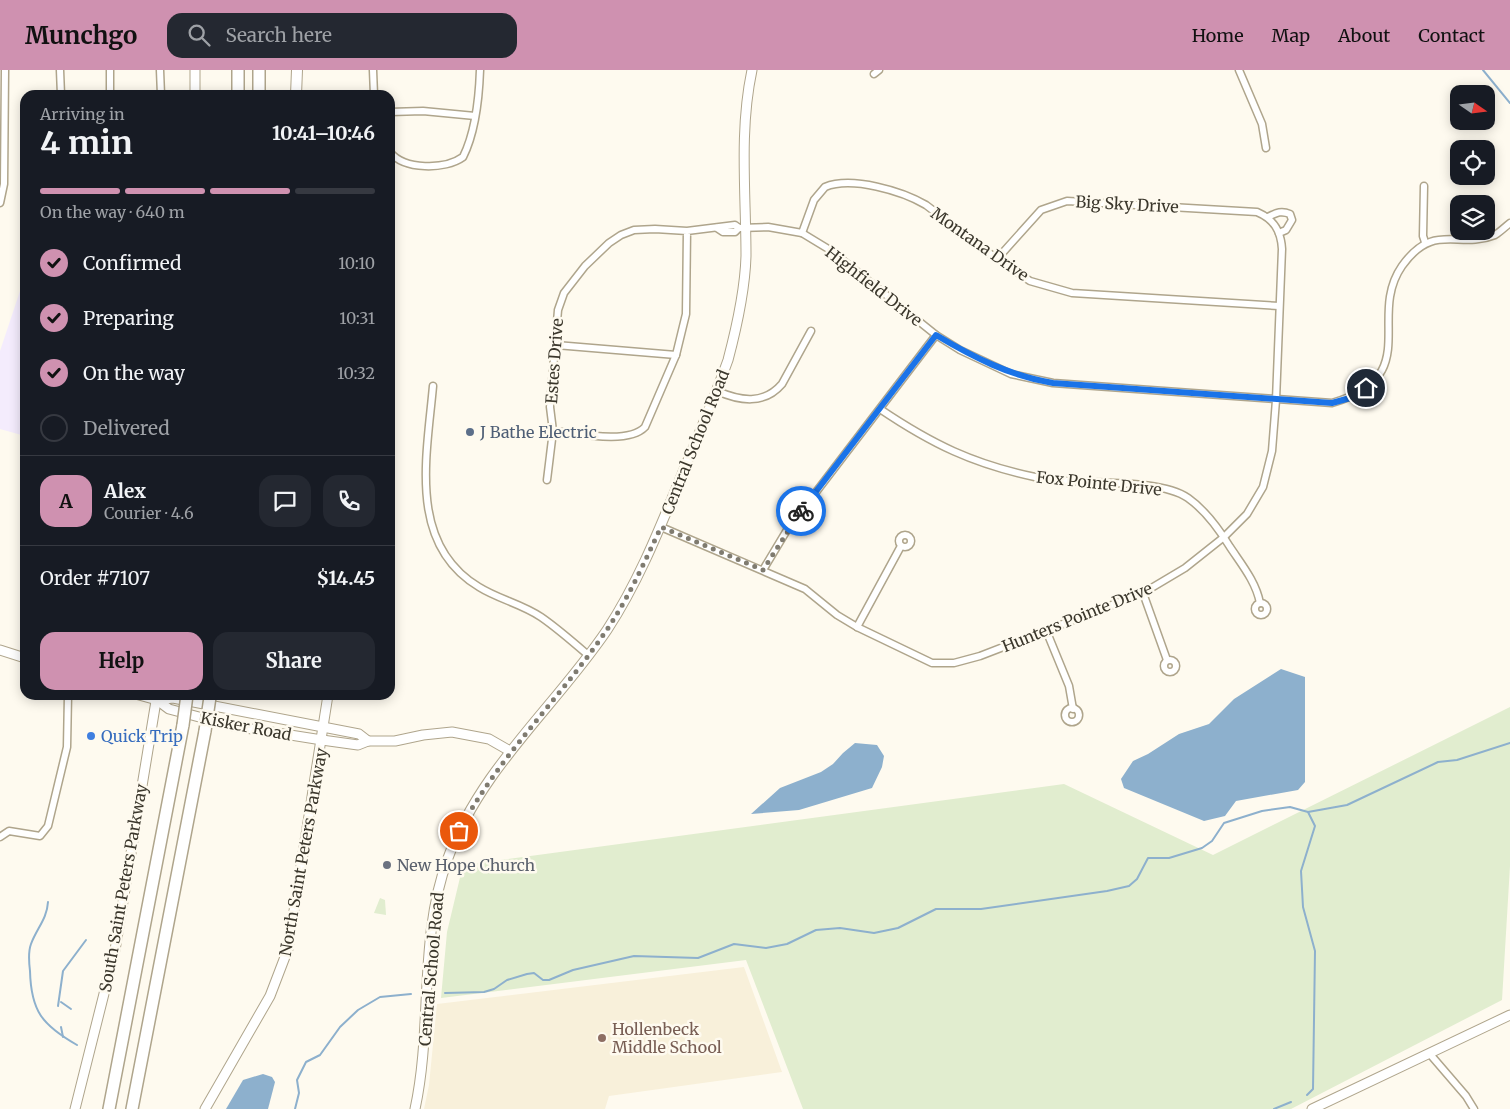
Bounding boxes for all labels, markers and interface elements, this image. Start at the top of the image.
search box [167,13,517,58]
text: Munchgo [25,20,137,51]
icon: search [185,21,213,49]
text: Search here [225,23,332,47]
text: Home [1192,24,1244,47]
text: Map [1272,24,1310,47]
text: About [1338,24,1390,47]
text: Contact [1418,24,1485,47]
north arrow [1450,85,1495,130]
map controls [1450,85,1495,240]
text: Arriving in [40,104,125,124]
text: 10:41–10:46 [272,121,375,145]
text: 4 min [40,123,133,163]
button: locate [1450,140,1495,185]
street label: Big Sky Drive [1075,191,1179,217]
button: layers [1450,195,1495,240]
text: On the way · 640 m [40,202,185,222]
street label: Montana Drive [927,203,1033,285]
street label: Highfield Drive [822,242,926,330]
icon: check [40,249,68,277]
text: Confirmed [83,251,181,275]
text: 10:10 [338,253,375,273]
icon: check [40,304,68,332]
text: Preparing [83,306,174,330]
text: 10:31 [339,308,375,328]
street label: Estes Drive [541,317,567,405]
icon: check [40,359,68,387]
text: On the way [83,361,185,385]
text: 10:32 [337,363,375,383]
street label: Central School Road [657,366,733,517]
pin [1345,367,1387,409]
icon: home [1352,374,1380,402]
text: Delivered [83,416,170,440]
place label: J Bathe Electric [479,422,597,442]
marker: J Bathe Electric [464,426,476,438]
street label: Fox Pointe Drive [1035,466,1163,500]
button: chat [259,475,311,527]
button: phone [323,475,375,527]
text: Alex [104,479,146,503]
courier [776,486,826,536]
text: A [59,489,73,513]
icon: bike [787,497,815,525]
text: Courier · 4.6 [104,503,194,523]
text: Order #7107 [40,566,150,590]
text: $14.45 [316,566,375,590]
street label: Hunters Pointe Drive [999,578,1155,656]
button: Help [40,632,203,690]
button: Share [213,632,375,690]
street label: Kisker Road [199,707,294,745]
place label: Quick Trip [101,726,183,746]
marker: Quick Trip [85,730,97,742]
street label: North Saint Peters Parkway [275,746,331,958]
street label: South Saint Peters Parkway [95,782,151,994]
pin [438,810,480,852]
icon: bag [445,817,473,845]
place label: New Hope Church [397,855,536,875]
marker: New Hope Church [381,859,393,871]
street label: Central School Road [414,891,448,1047]
place label: Hollenbeck Middle School [612,1019,722,1057]
marker: Hollenbeck Middle School [596,1032,608,1044]

